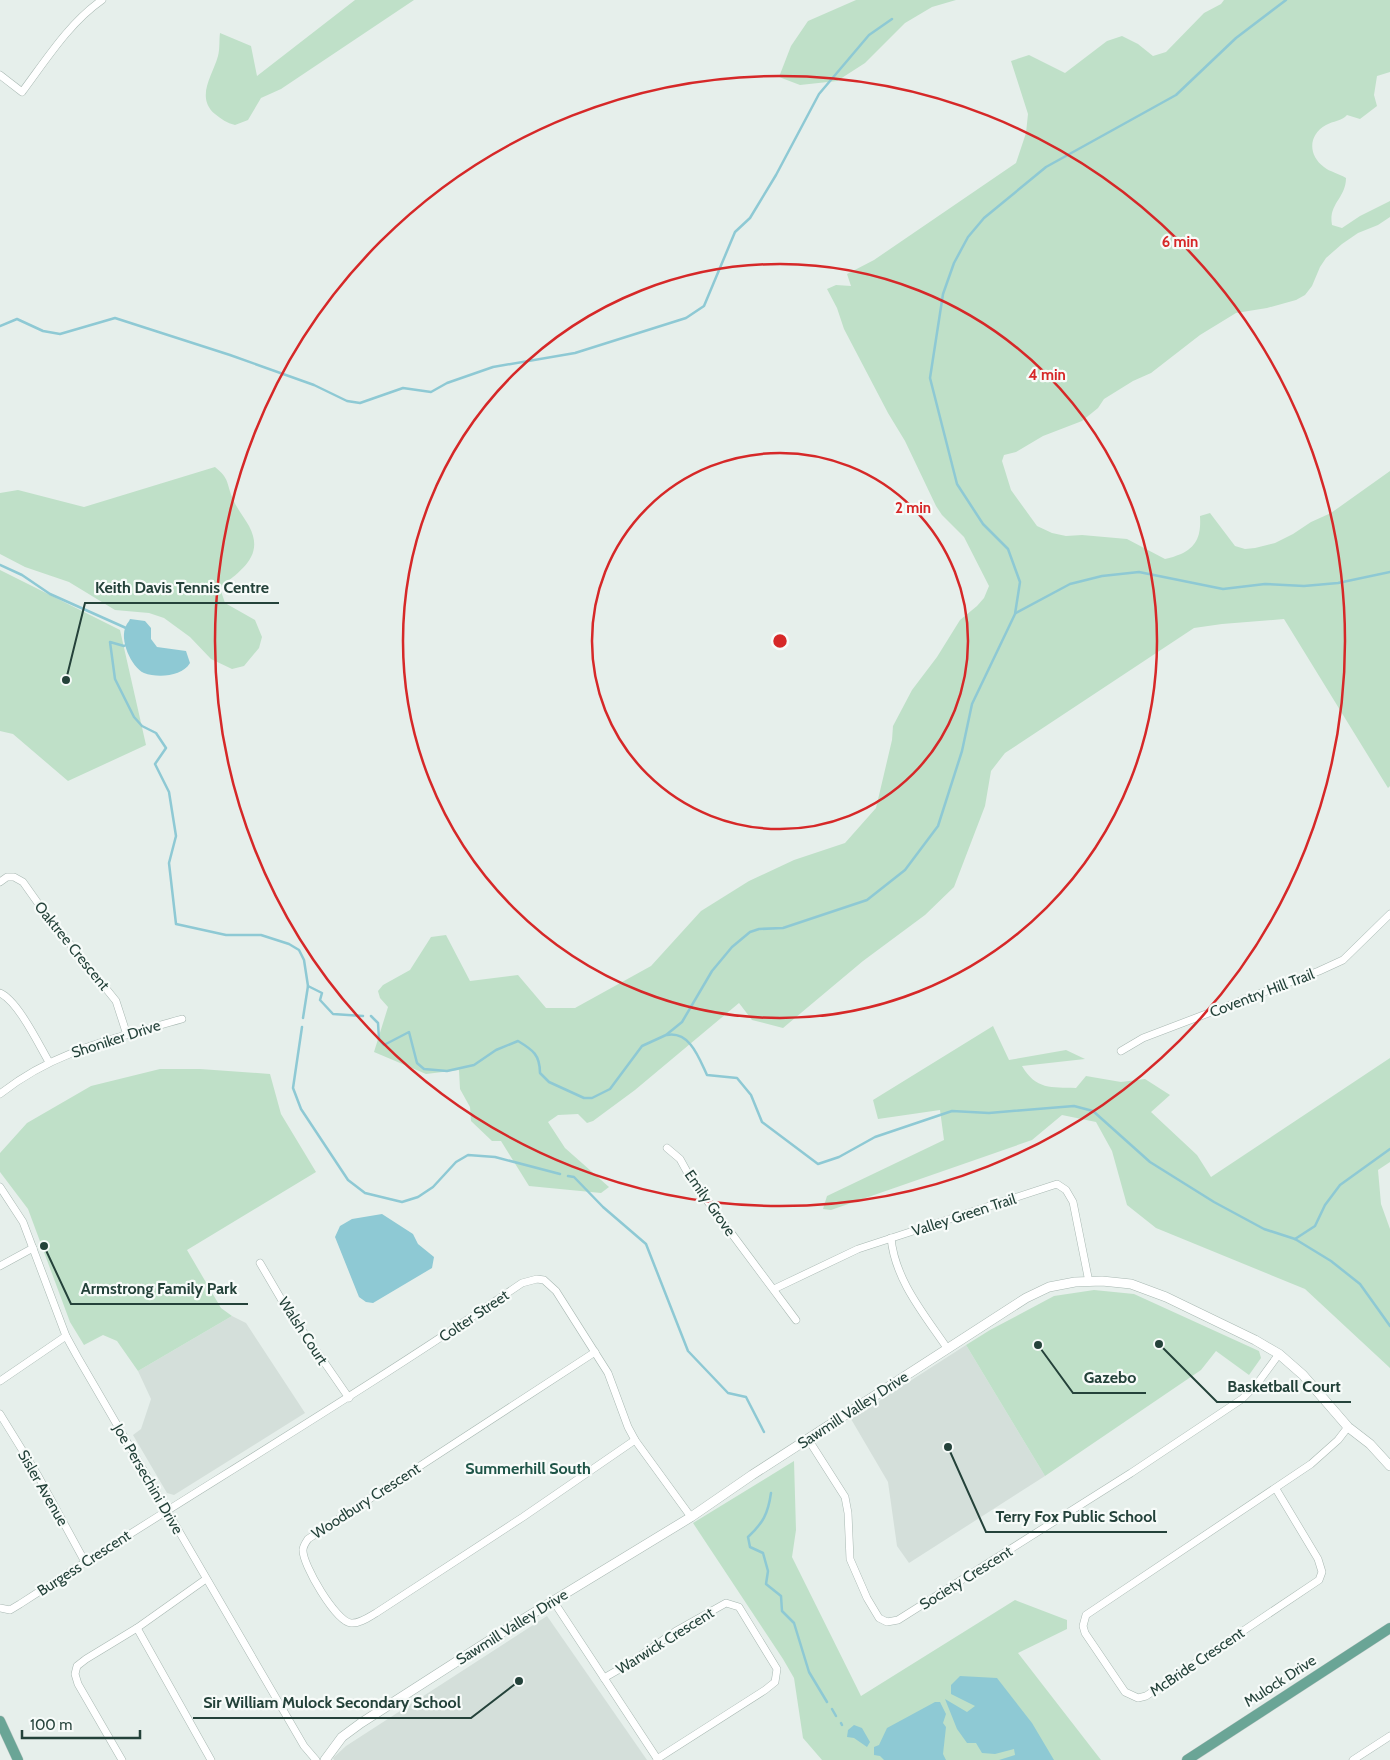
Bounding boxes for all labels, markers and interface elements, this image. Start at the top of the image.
text: 6 min [1162,233,1198,251]
text: 4 min [1028,366,1066,384]
text: 2 min [895,499,931,517]
callout: Keith Davis Tennis Centre [85,572,279,603]
text: Keith Davis Tennis Centre [95,578,269,597]
centre of rings [771,632,789,650]
street label: Oaktree Crescent [31,898,113,994]
street label: Coventry Hill Trail [1207,965,1317,1021]
street label: Shoniker Drive [69,1016,163,1062]
street label: Emily Grove [681,1167,739,1240]
street label: Valley Green Trail [910,1190,1019,1240]
callout: Armstrong Family Park [71,1273,248,1304]
text: Armstrong Family Park [81,1279,237,1298]
street label: Colter Street [436,1286,512,1346]
street label: Walsh Court [274,1294,332,1368]
callout: Gazebo [1073,1362,1146,1393]
street label: Sawmill Valley Drive [794,1367,912,1453]
text: Gazebo [1084,1368,1136,1387]
callout: Basketball Court [1217,1371,1351,1402]
text: Basketball Court [1227,1377,1341,1396]
street label: Joe Persechini Drive [109,1420,187,1538]
street label: Sisler Avenue [14,1447,72,1530]
street label: Woodbury Crescent [308,1459,424,1543]
district label: Summerhill South [465,1459,591,1478]
callout: Terry Fox Public School [986,1501,1167,1532]
text: Terry Fox Public School [995,1507,1157,1526]
street label: Burgess Crescent [34,1526,134,1600]
street label: Society Crescent [916,1542,1016,1614]
street label: Sawmill Valley Drive [453,1585,571,1669]
street label: Warwick Crescent [613,1604,717,1678]
street label: McBride Crescent [1146,1624,1248,1700]
street label: Mulock Drive [1241,1651,1320,1711]
callout: Sir William Mulock Secondary School [193,1687,471,1718]
text: Sir William Mulock Secondary School [203,1693,461,1712]
scale bar [22,1708,140,1740]
text: 100 m [30,1716,72,1734]

